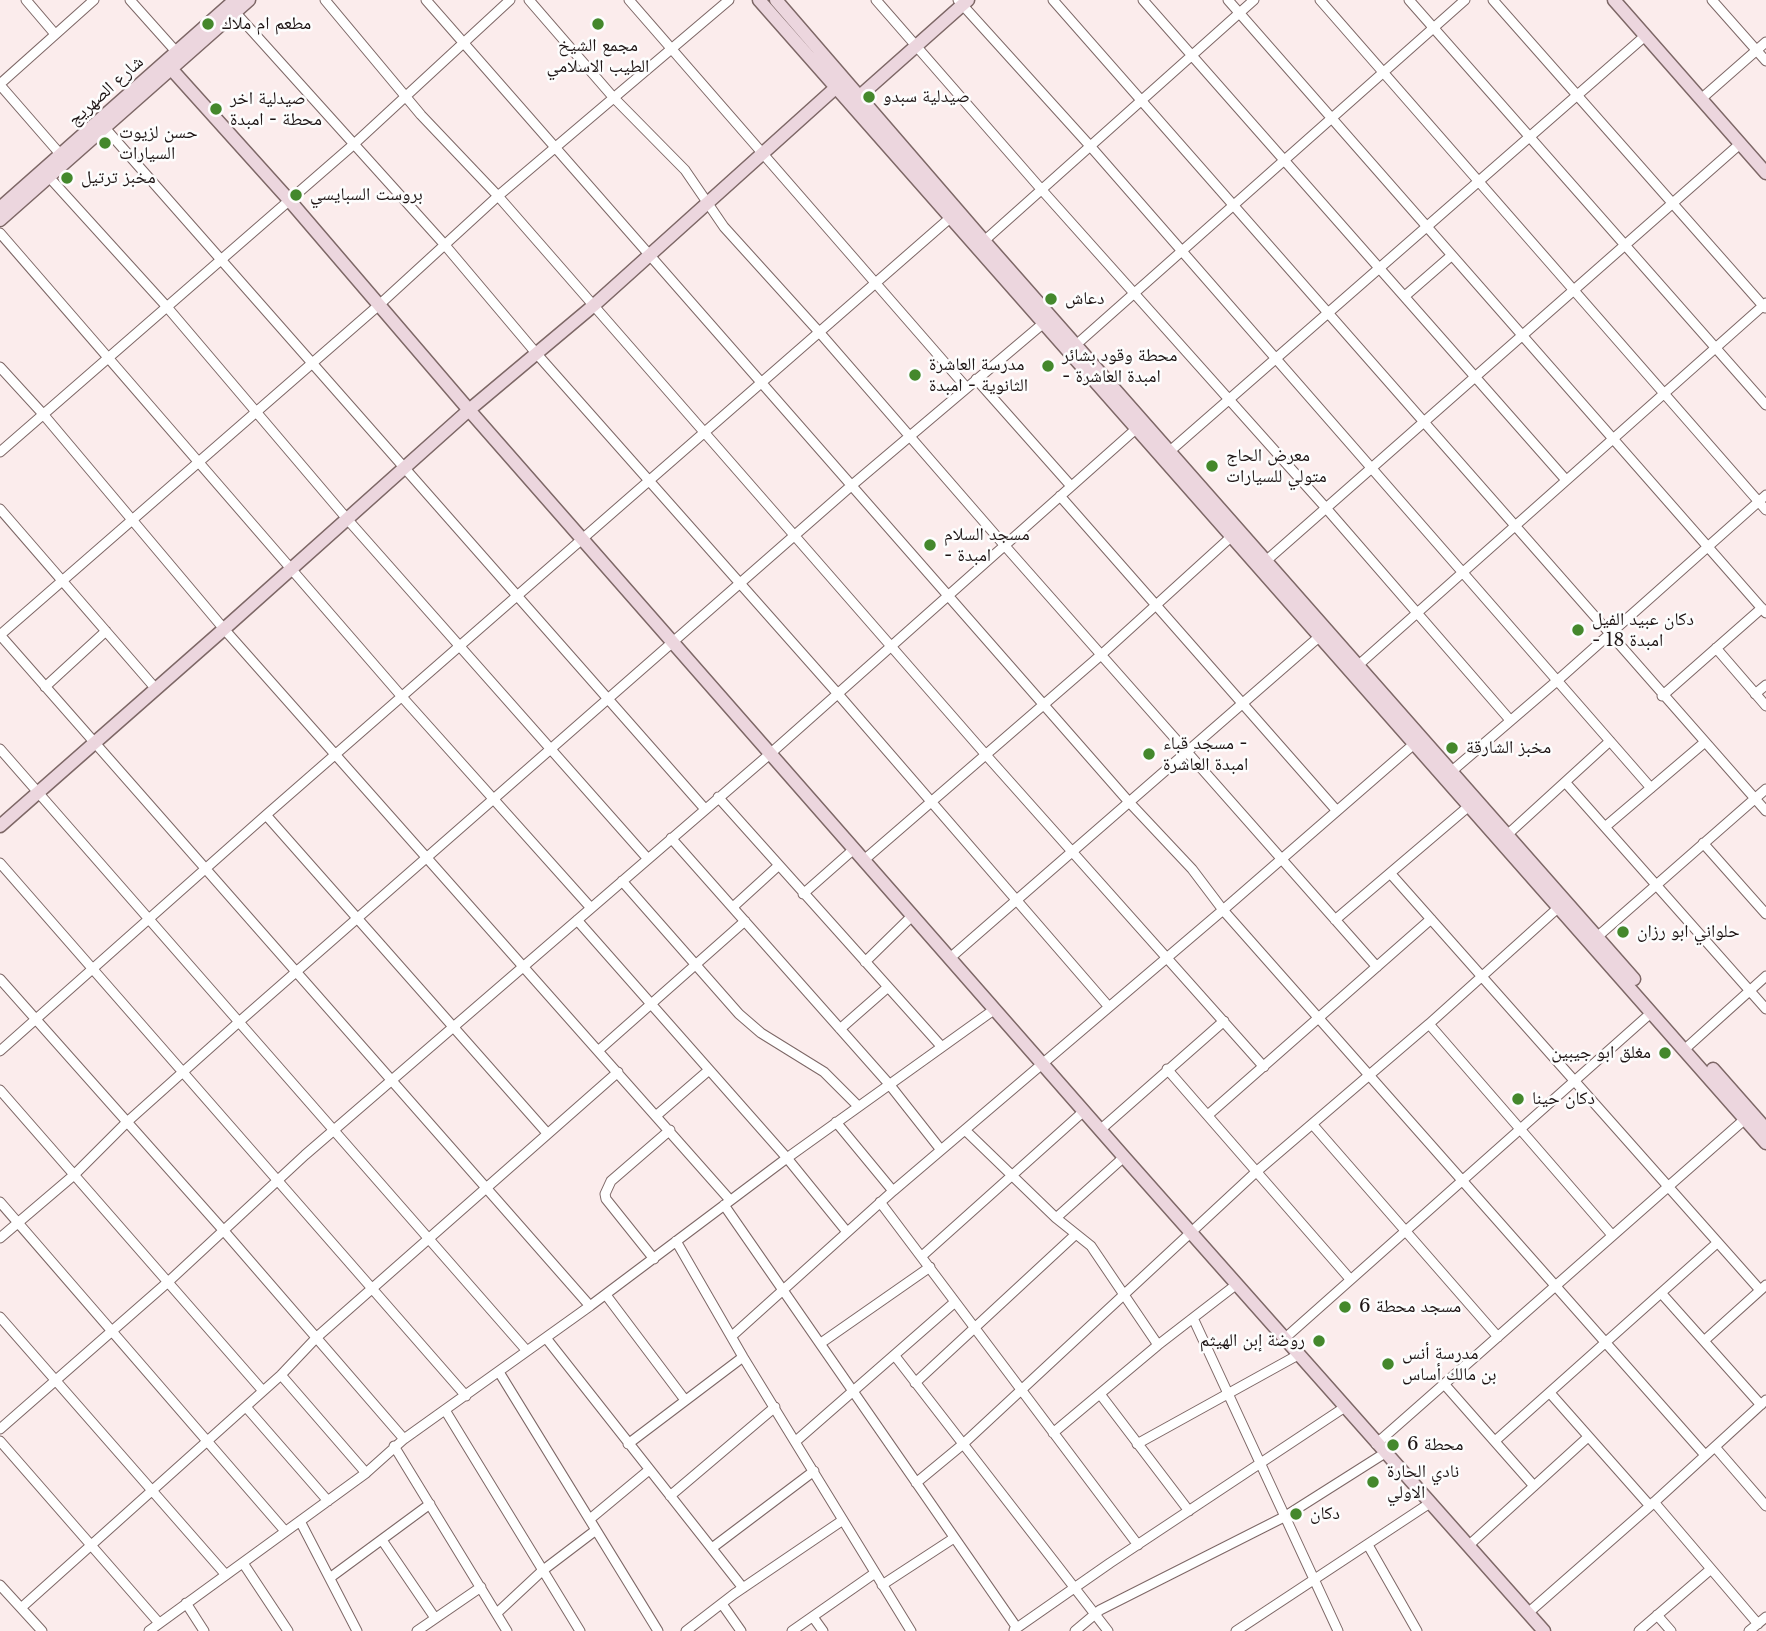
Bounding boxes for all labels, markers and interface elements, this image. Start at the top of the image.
place label: مطعم ام ملاك [222,13,311,35]
marker: مطعم ام ملاك [200,16,216,32]
marker: مجمع الشيخ الطيب الاسلامي [590,16,606,32]
place label: مجمع الشيخ الطيب الاسلامي [547,35,649,78]
street label: شارع الصهريج [64,52,148,130]
place label: صيدلية سبدو [883,86,970,108]
place label: صيدلية اخر محطة - امبدة [230,88,322,130]
marker: صيدلية سبدو [861,89,877,105]
marker: صيدلية اخر محطة - امبدة [208,101,224,117]
place label: حسن لزيوت السيارات [119,122,198,164]
marker: حسن لزيوت السيارات [97,135,113,151]
place label: مخبز ترتيل [81,167,156,189]
marker: مخبز ترتيل [59,170,75,186]
place label: بروست السبايسي [310,184,423,206]
marker: بروست السبايسي [288,187,304,203]
place label: دعاش [1065,288,1104,310]
marker: دعاش [1043,291,1059,307]
place label: محطة وقود بشائر - امبدة العاشرة [1062,345,1178,388]
place label: مدرسة العاشرة الثانوية - امبدة [929,354,1028,396]
marker: محطة وقود بشائر - امبدة العاشرة [1040,358,1056,374]
marker: مدرسة العاشرة الثانوية - امبدة [907,367,923,383]
place label: معرض الحاج متولي للسيارات [1226,445,1327,488]
marker: معرض الحاج متولي للسيارات [1204,458,1220,474]
place label: مسجد السلام - امبدة [944,524,1030,566]
marker: مسجد السلام - امبدة [922,537,938,553]
place label: دكان عبيد الفيل - امبدة 18 [1592,609,1694,652]
marker: دكان عبيد الفيل - امبدة 18 [1570,622,1586,638]
place label: مسجد قباء - امبدة العاشرة [1163,733,1248,776]
place label: مخبز الشارقة [1466,737,1551,759]
marker: مخبز الشارقة [1444,740,1460,756]
marker: مسجد قباء - امبدة العاشرة [1141,746,1157,762]
place label: حلواني ابو رزان [1637,921,1740,943]
marker: حلواني ابو رزان [1615,924,1631,940]
place label: مغلق ابو جيبين [1551,1042,1651,1064]
marker: مغلق ابو جيبين [1657,1045,1673,1061]
place label: دكان حينا [1532,1088,1595,1110]
marker: دكان حينا [1510,1091,1526,1107]
place label: مسجد محطة 6 [1359,1296,1461,1318]
marker: مسجد محطة 6 [1337,1299,1353,1315]
place label: روضة إبن الهيثم [1200,1330,1305,1352]
marker: روضة إبن الهيثم [1311,1333,1327,1349]
place label: مدرسة أنس بن مالك أساس [1402,1343,1497,1386]
marker: مدرسة أنس بن مالك أساس [1380,1356,1396,1372]
place label: محطة 6 [1407,1434,1463,1456]
marker: محطة 6 [1385,1437,1401,1453]
place label: نادي الحارة الاولي [1387,1461,1459,1504]
marker: نادي الحارة الاولي [1365,1474,1381,1490]
place label: دكان [1310,1503,1340,1525]
marker: دكان [1288,1506,1304,1522]

